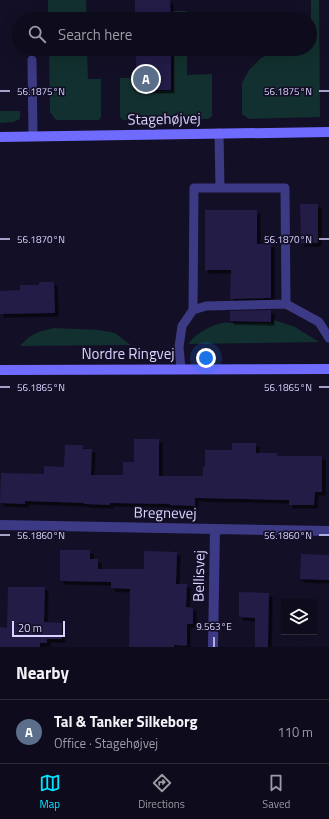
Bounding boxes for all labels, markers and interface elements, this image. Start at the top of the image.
search box [12,12,317,56]
icon: search [26,23,48,45]
text: Search here [58,23,132,46]
pin: A [133,64,159,94]
text: 56.1875°N [17,84,65,99]
text: 56.1875°N [264,84,312,99]
street label: Stagehøjvej [127,106,201,131]
text: 56.1870°N [17,232,65,247]
text: 56.1870°N [264,232,312,247]
street label: Nordre Ringvej [81,342,175,365]
your location [196,348,216,368]
text: 56.1865°N [17,380,65,395]
text: 56.1865°N [264,380,312,395]
street label: Bregnevej [133,500,197,525]
text: 56.1860°N [17,528,65,543]
text: 56.1860°N [264,528,312,543]
street label: Bellisvej [187,550,210,602]
map controls [281,599,317,635]
button: layers [281,599,317,635]
scale bar [12,619,65,638]
text: 9.563°E [196,619,232,634]
text: 20 m [18,620,42,636]
text: Nearby [16,660,69,686]
text: Tal & Tanker Silkeborg [54,710,198,733]
text: A [25,722,33,742]
text: 110 m [277,722,313,742]
text: Office · Stagehøjvej [54,733,158,753]
tab: Map [39,772,61,812]
tab: Directions [138,772,185,812]
tab: Saved [262,772,290,812]

